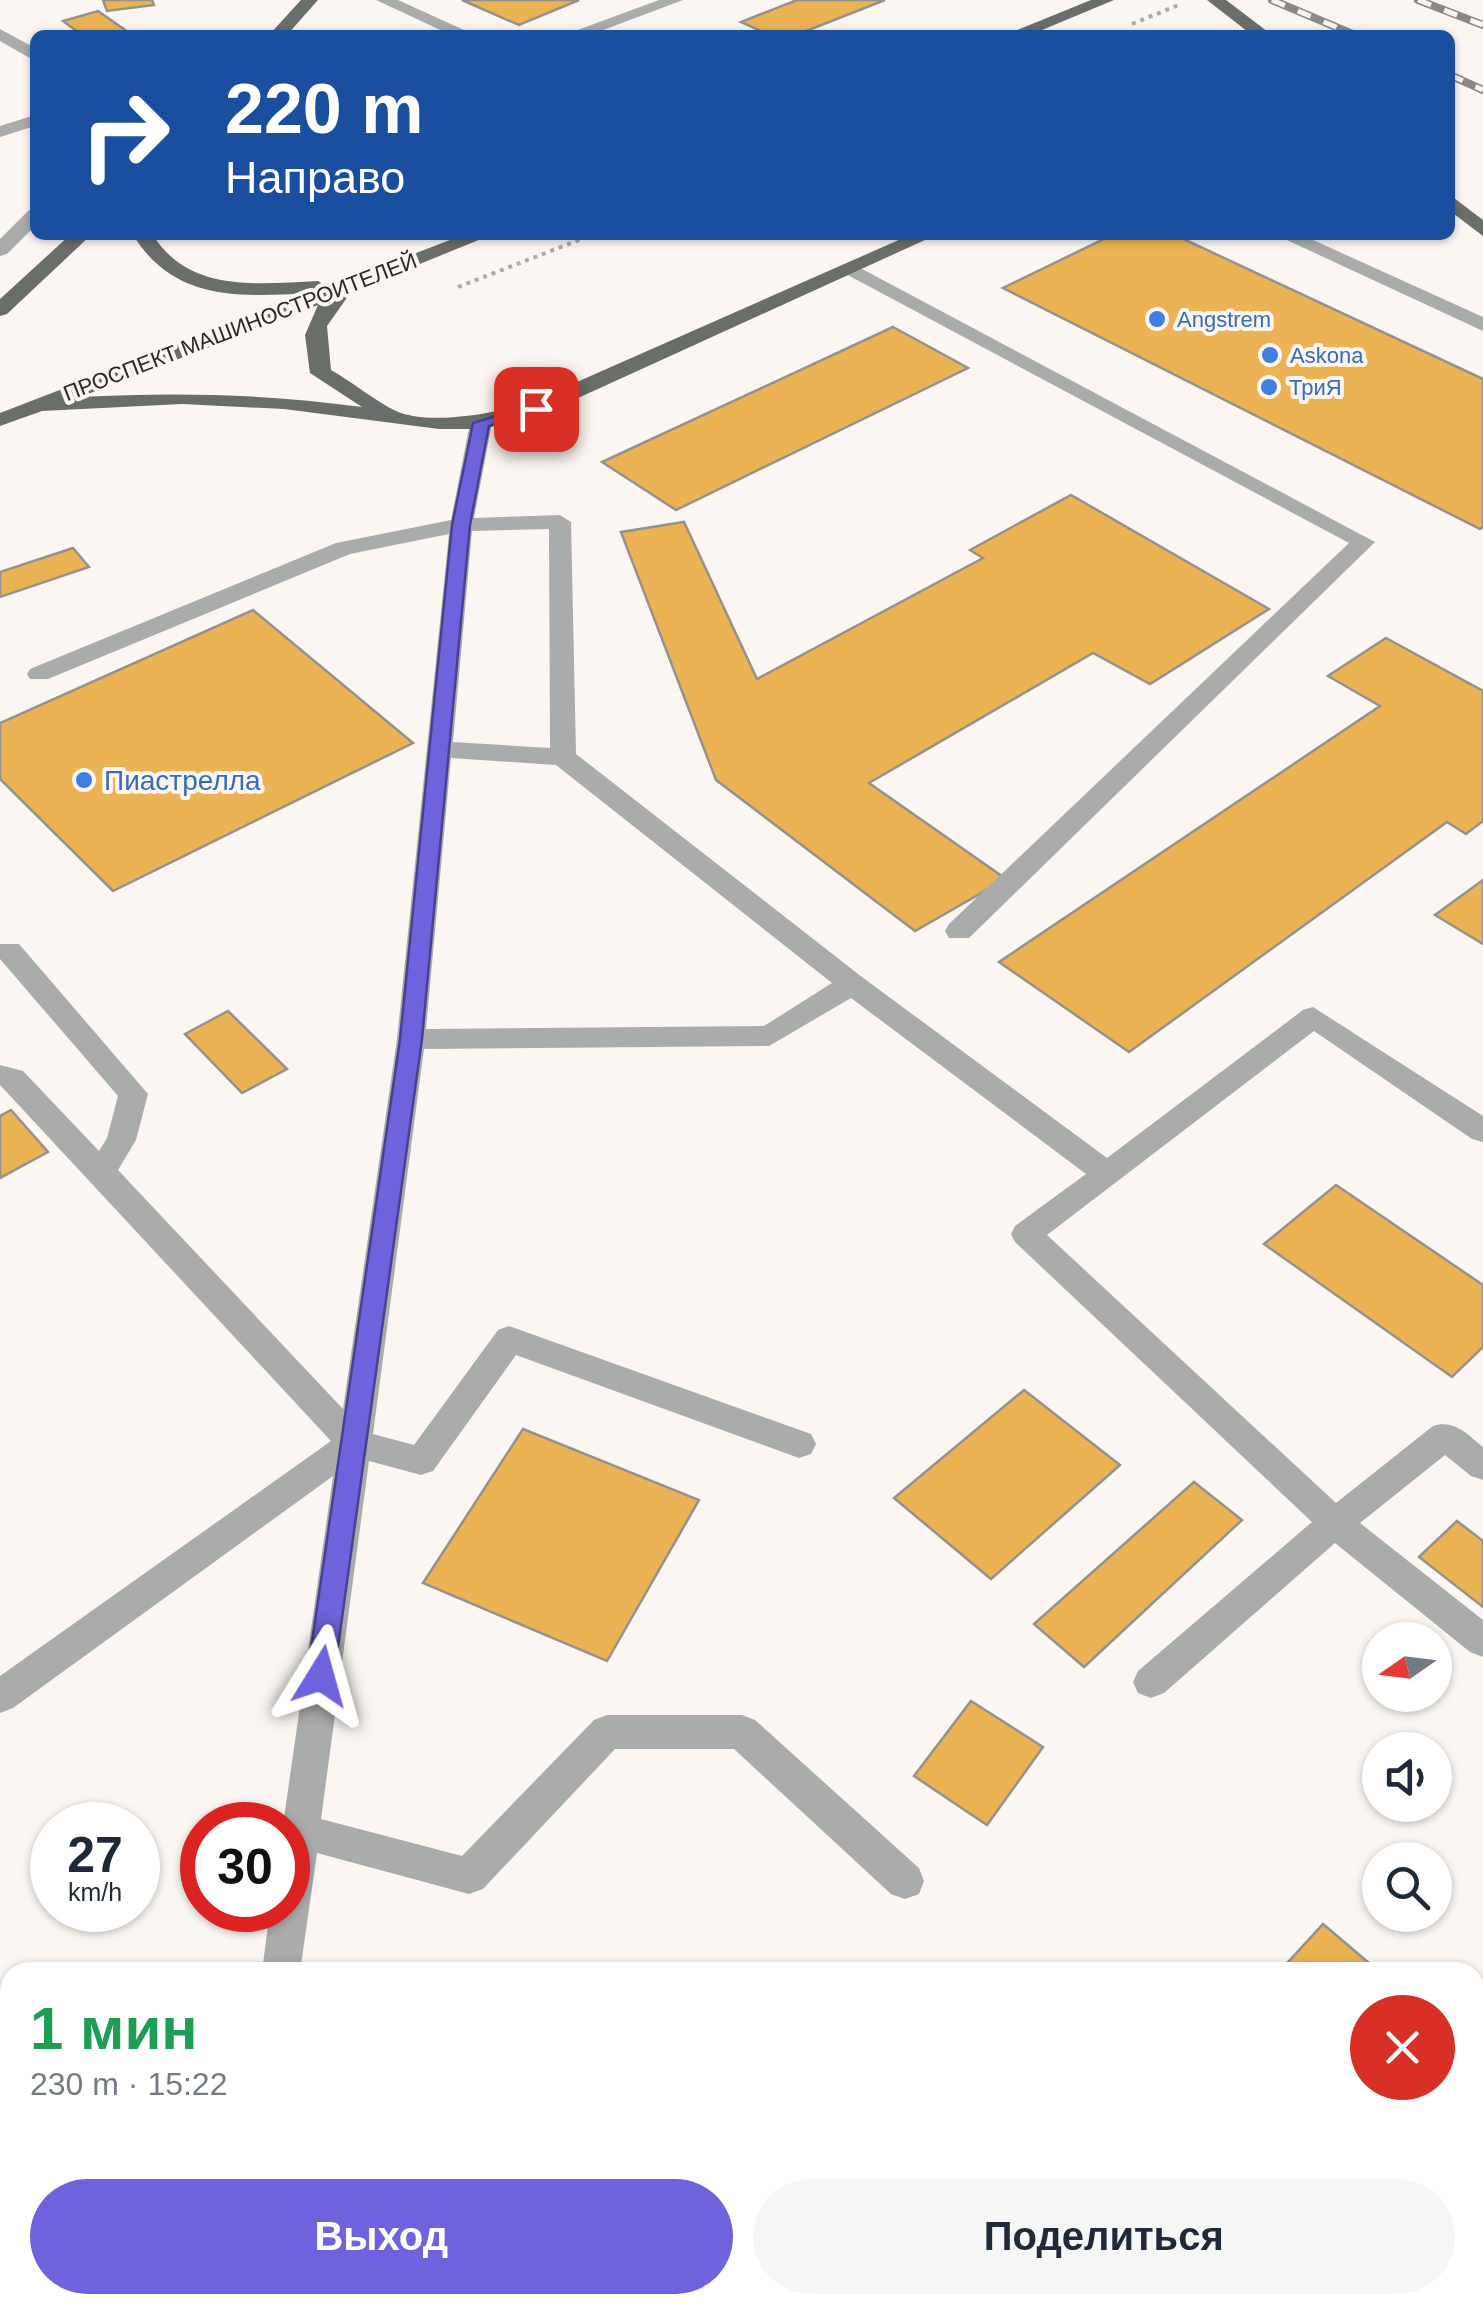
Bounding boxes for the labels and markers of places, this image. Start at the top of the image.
place label: Angstrem [1177,307,1271,332]
marker: Angstrem [1146,308,1168,330]
place label: Askona [1290,343,1364,368]
marker: Askona [1259,344,1281,366]
pin [494,367,579,452]
place label: ТриЯ [1289,375,1342,400]
marker: ТриЯ [1258,376,1280,398]
place label: Пиастрелла [104,765,261,796]
marker: Пиастрелла [73,769,95,791]

